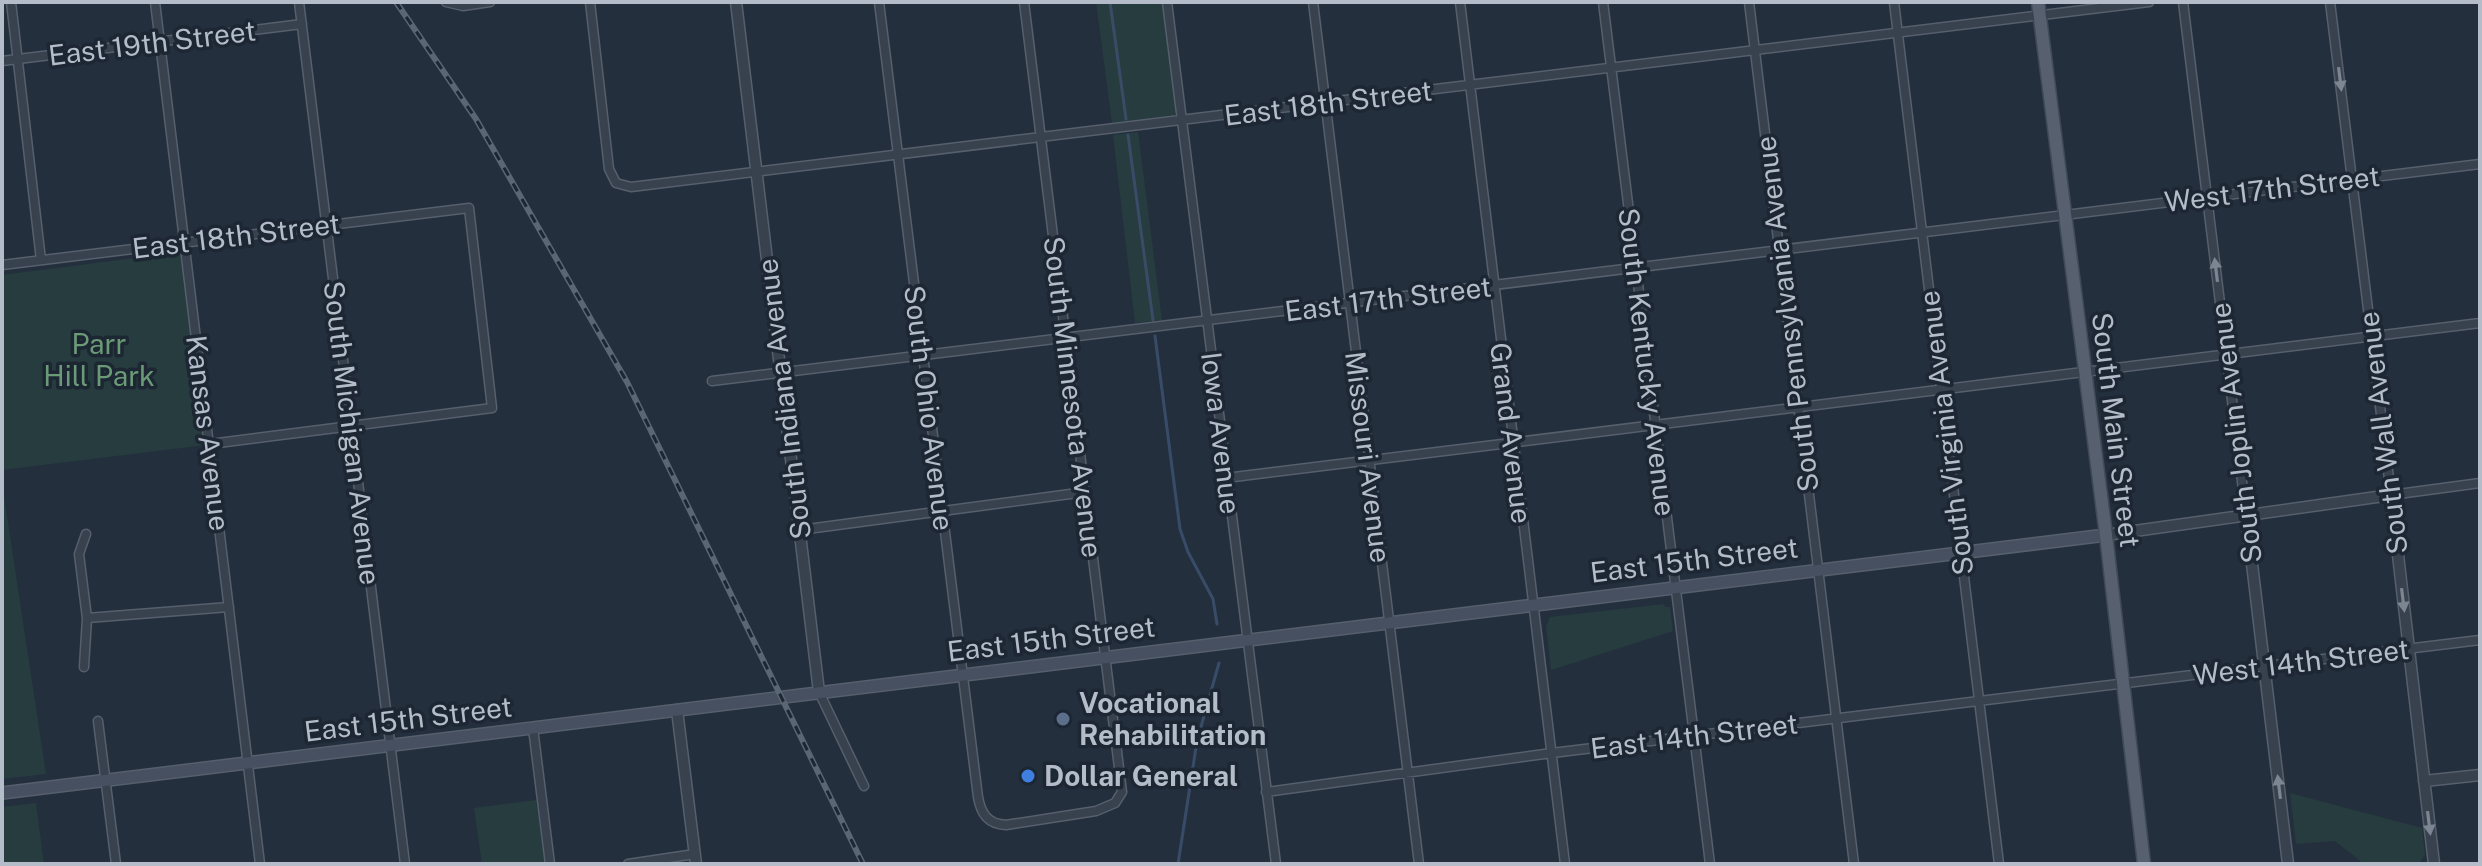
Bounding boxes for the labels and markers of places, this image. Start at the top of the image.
place label: Vocational Rehabilitation [1079,686,1266,751]
marker: Vocational Rehabilitation [1054,710,1072,728]
place label: Dollar General [1044,759,1238,792]
marker: Dollar General [1019,767,1037,785]

